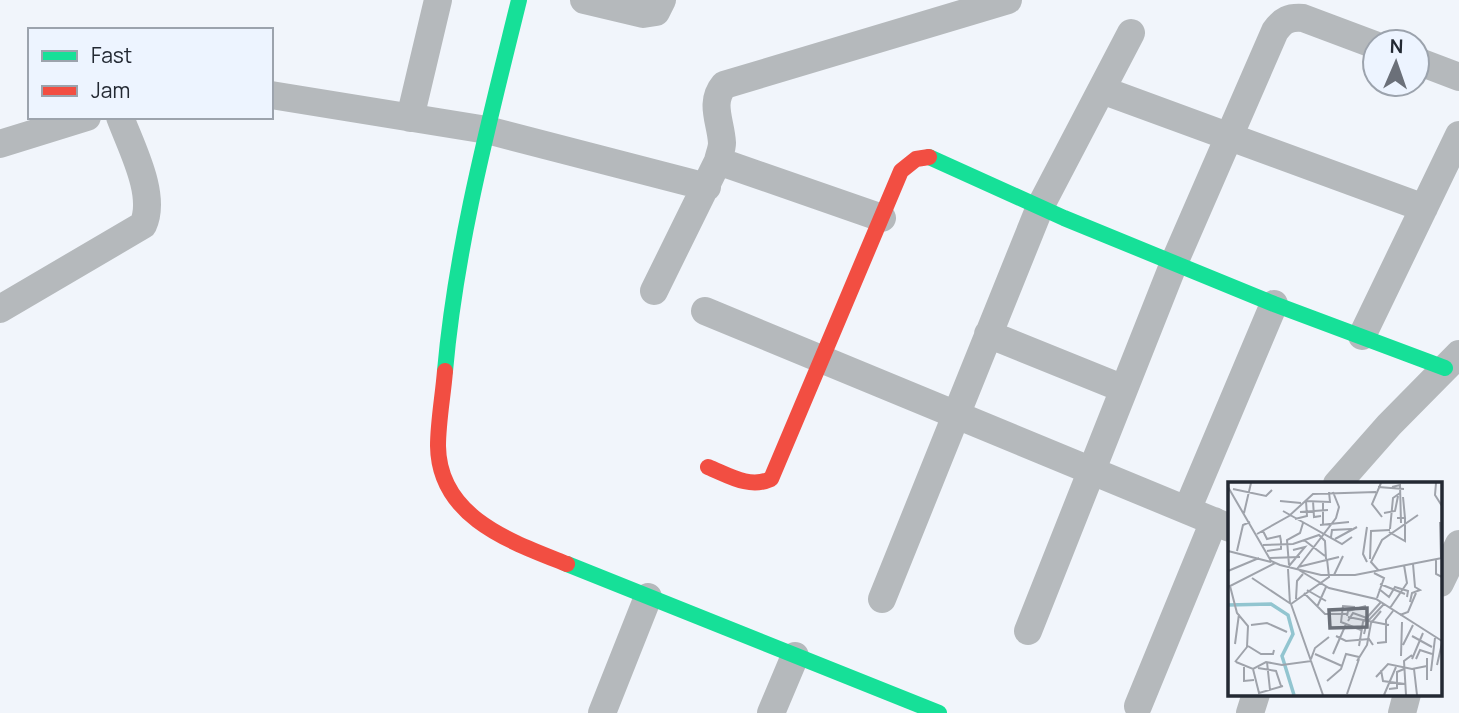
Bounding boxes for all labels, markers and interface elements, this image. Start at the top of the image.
legend [28,28,273,119]
north arrow [1361,28,1431,98]
text: N [1389,33,1404,59]
text: Fast [91,41,132,69]
text: Jam [91,76,130,104]
inset map [1228,482,1442,696]

